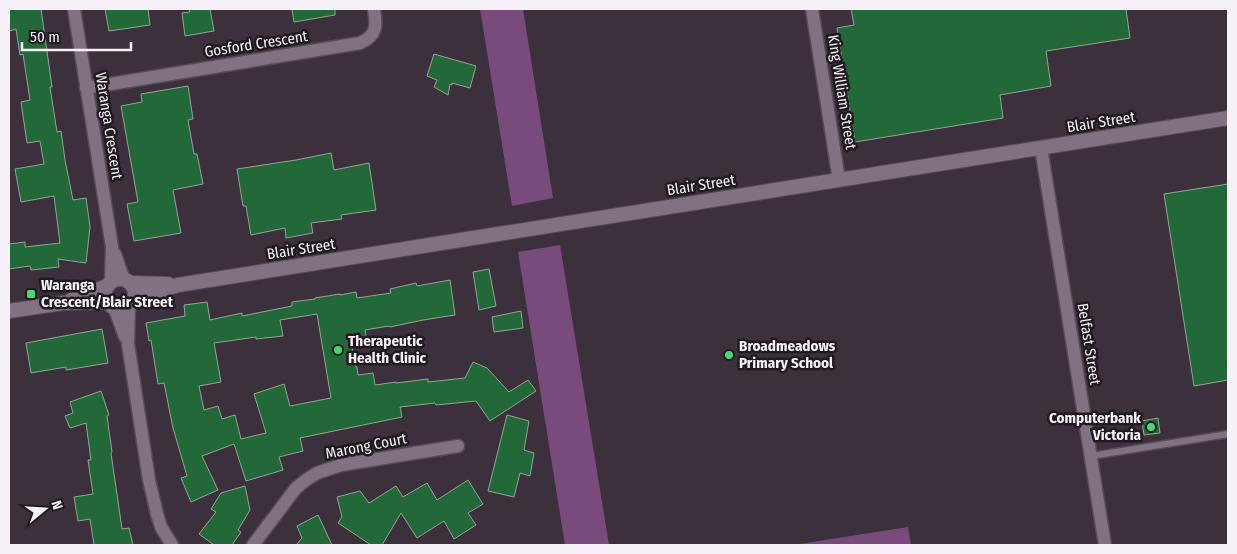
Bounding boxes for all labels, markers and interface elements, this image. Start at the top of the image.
scale bar [22,20,131,52]
street label: Gosford Crescent [203,27,309,61]
text: 50 m [30,28,60,46]
street label: King William Street [824,33,860,151]
street label: Waranga Crescent [92,71,126,181]
street label: Blair Street [1066,108,1137,136]
street label: Blair Street [666,171,737,199]
street label: Blair Street [266,235,337,263]
place label: Waranga Crescent/Blair Street [41,276,174,311]
marker: Waranga Crescent/Blair Street [25,288,37,300]
street label: Belfast Street [1074,302,1104,386]
place label: Therapeutic Health Clinic [348,332,427,367]
place label: Broadmeadows Primary School [739,337,836,372]
marker: Therapeutic Health Clinic [332,344,344,356]
marker: Broadmeadows Primary School [723,349,735,361]
place label: Computerbank Victoria [1049,409,1142,444]
marker: Computerbank Victoria [1145,421,1157,433]
street label: Marong Court [324,429,408,463]
north arrow [20,484,70,534]
text: N [48,499,66,512]

